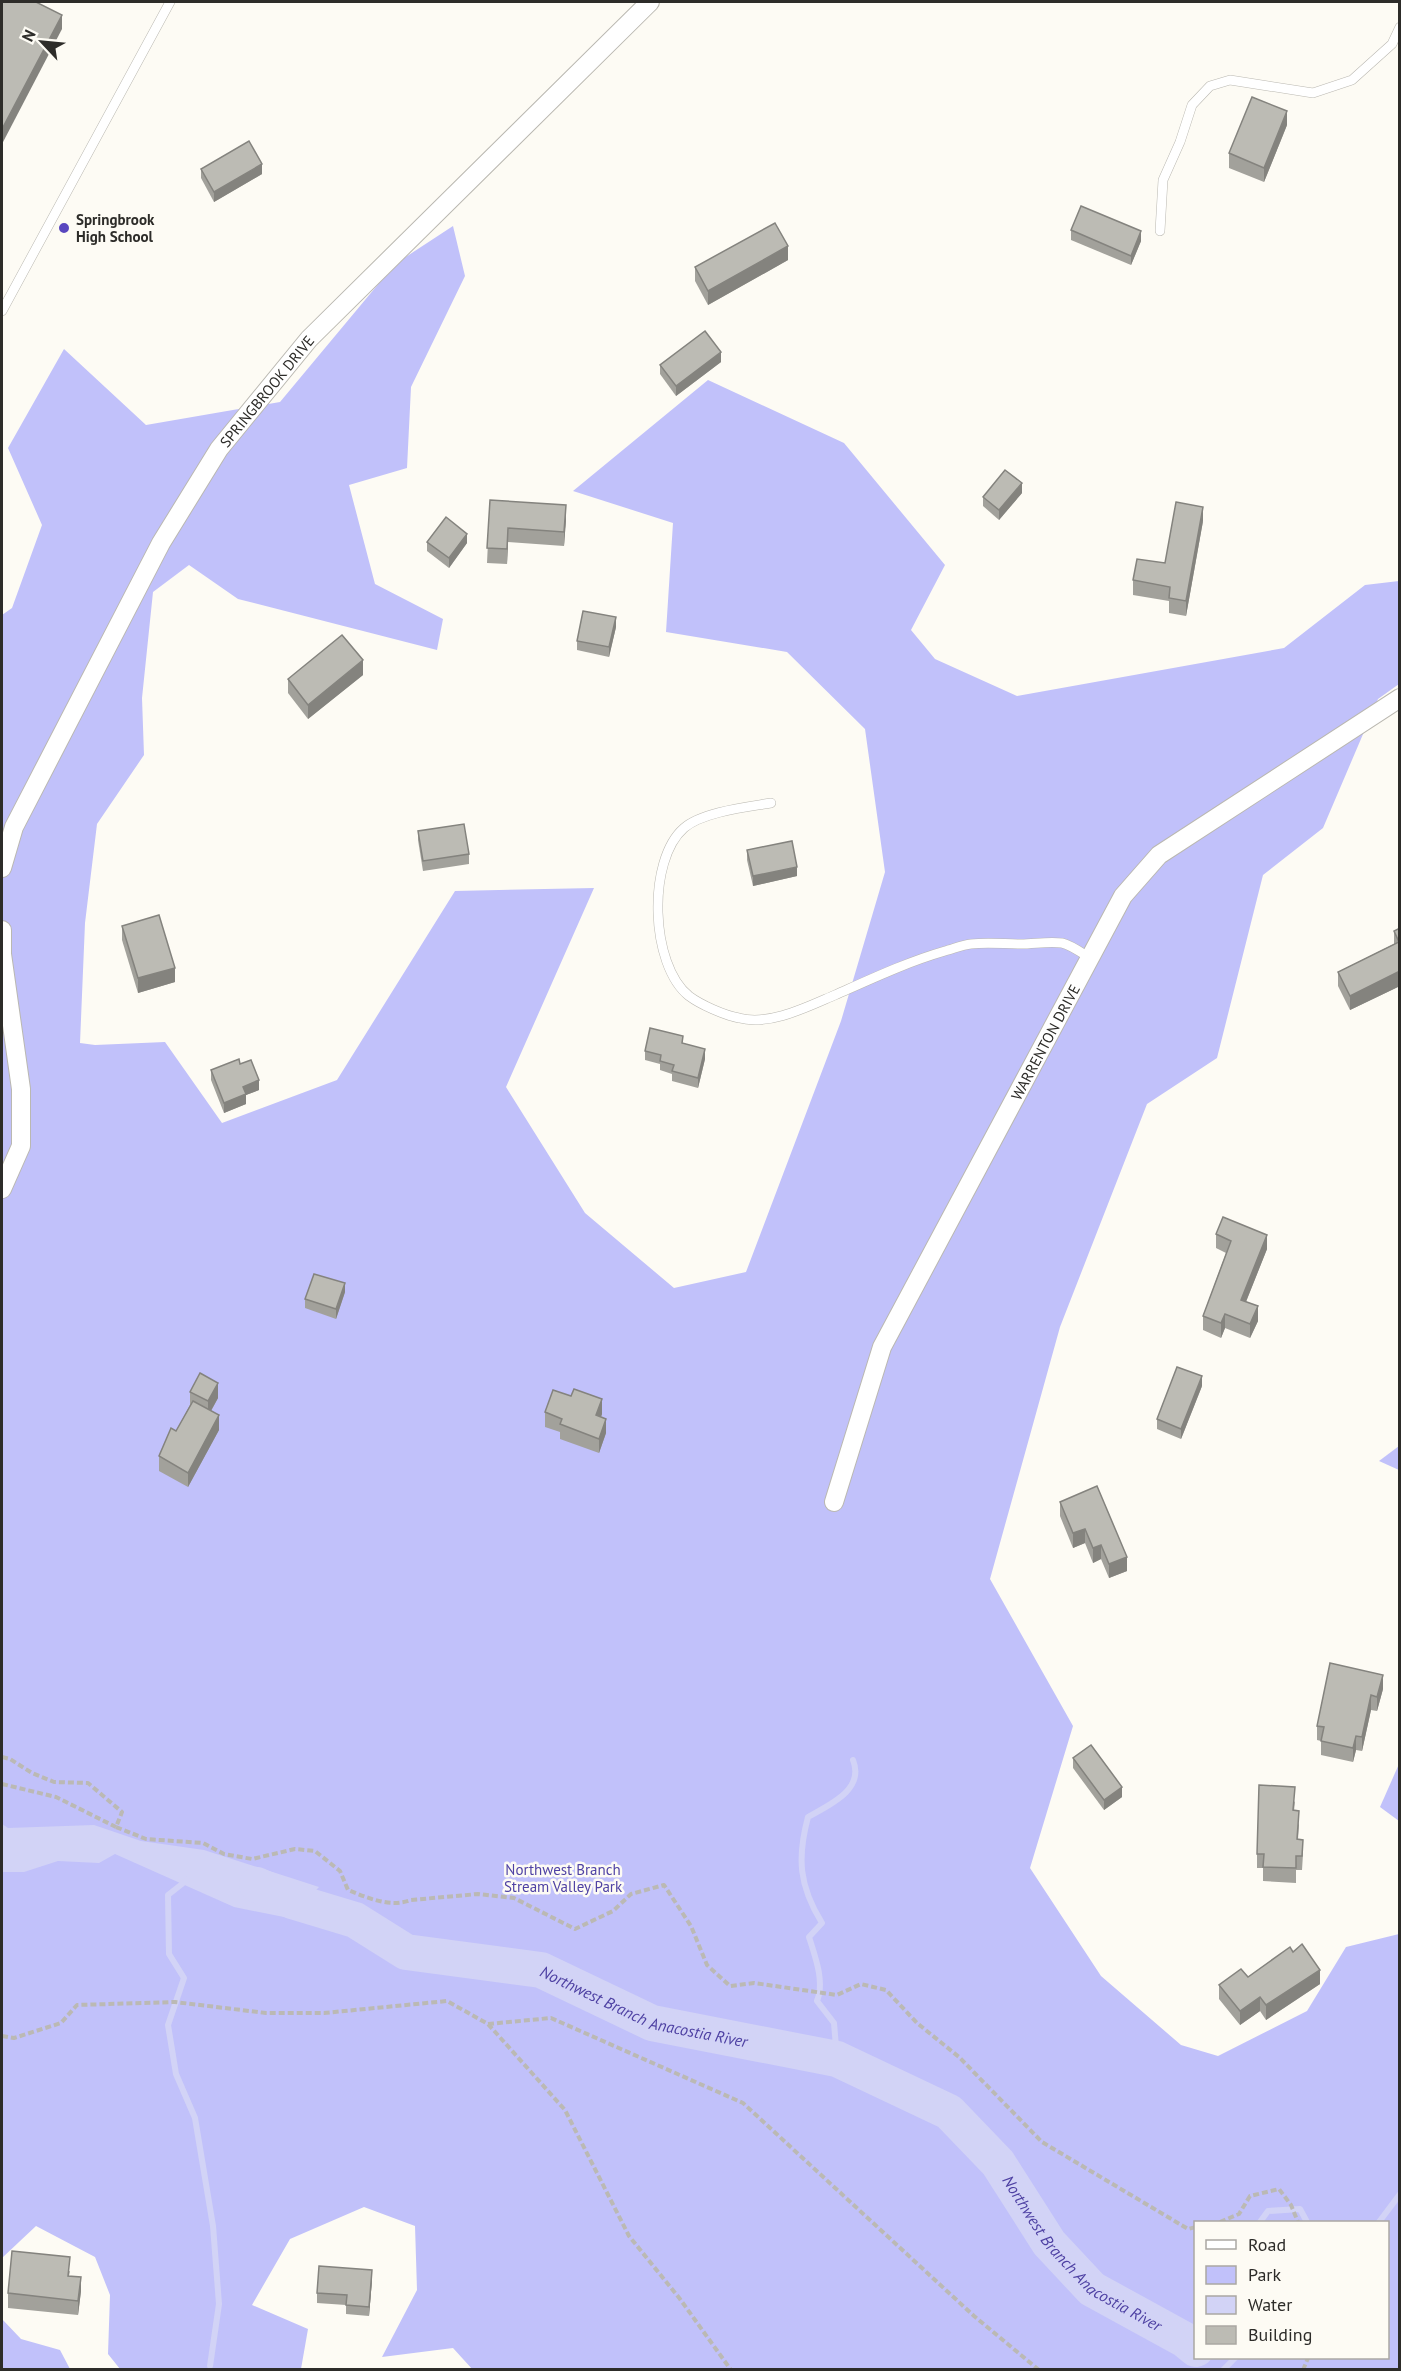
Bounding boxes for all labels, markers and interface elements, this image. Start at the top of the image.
north arrow [12,12,72,72]
text: N [17,26,40,45]
place label: Springbrook High School [76,210,155,246]
marker: Springbrook High School [57,221,71,235]
street label: SPRINGBROOK DRIVE [215,331,318,451]
street label: WARRENTON DRIVE [1006,981,1084,1103]
park label: Northwest Branch Stream Valley Park [504,1860,623,1896]
water label: Northwest Branch Anacostia River [537,1961,751,2052]
water label: Northwest Branch Anacostia River [998,2171,1167,2336]
legend [1194,2221,1389,2359]
text: Road [1248,2233,1286,2256]
text: Park [1248,2263,1281,2286]
text: Water [1248,2293,1292,2316]
text: Building [1248,2323,1312,2346]

